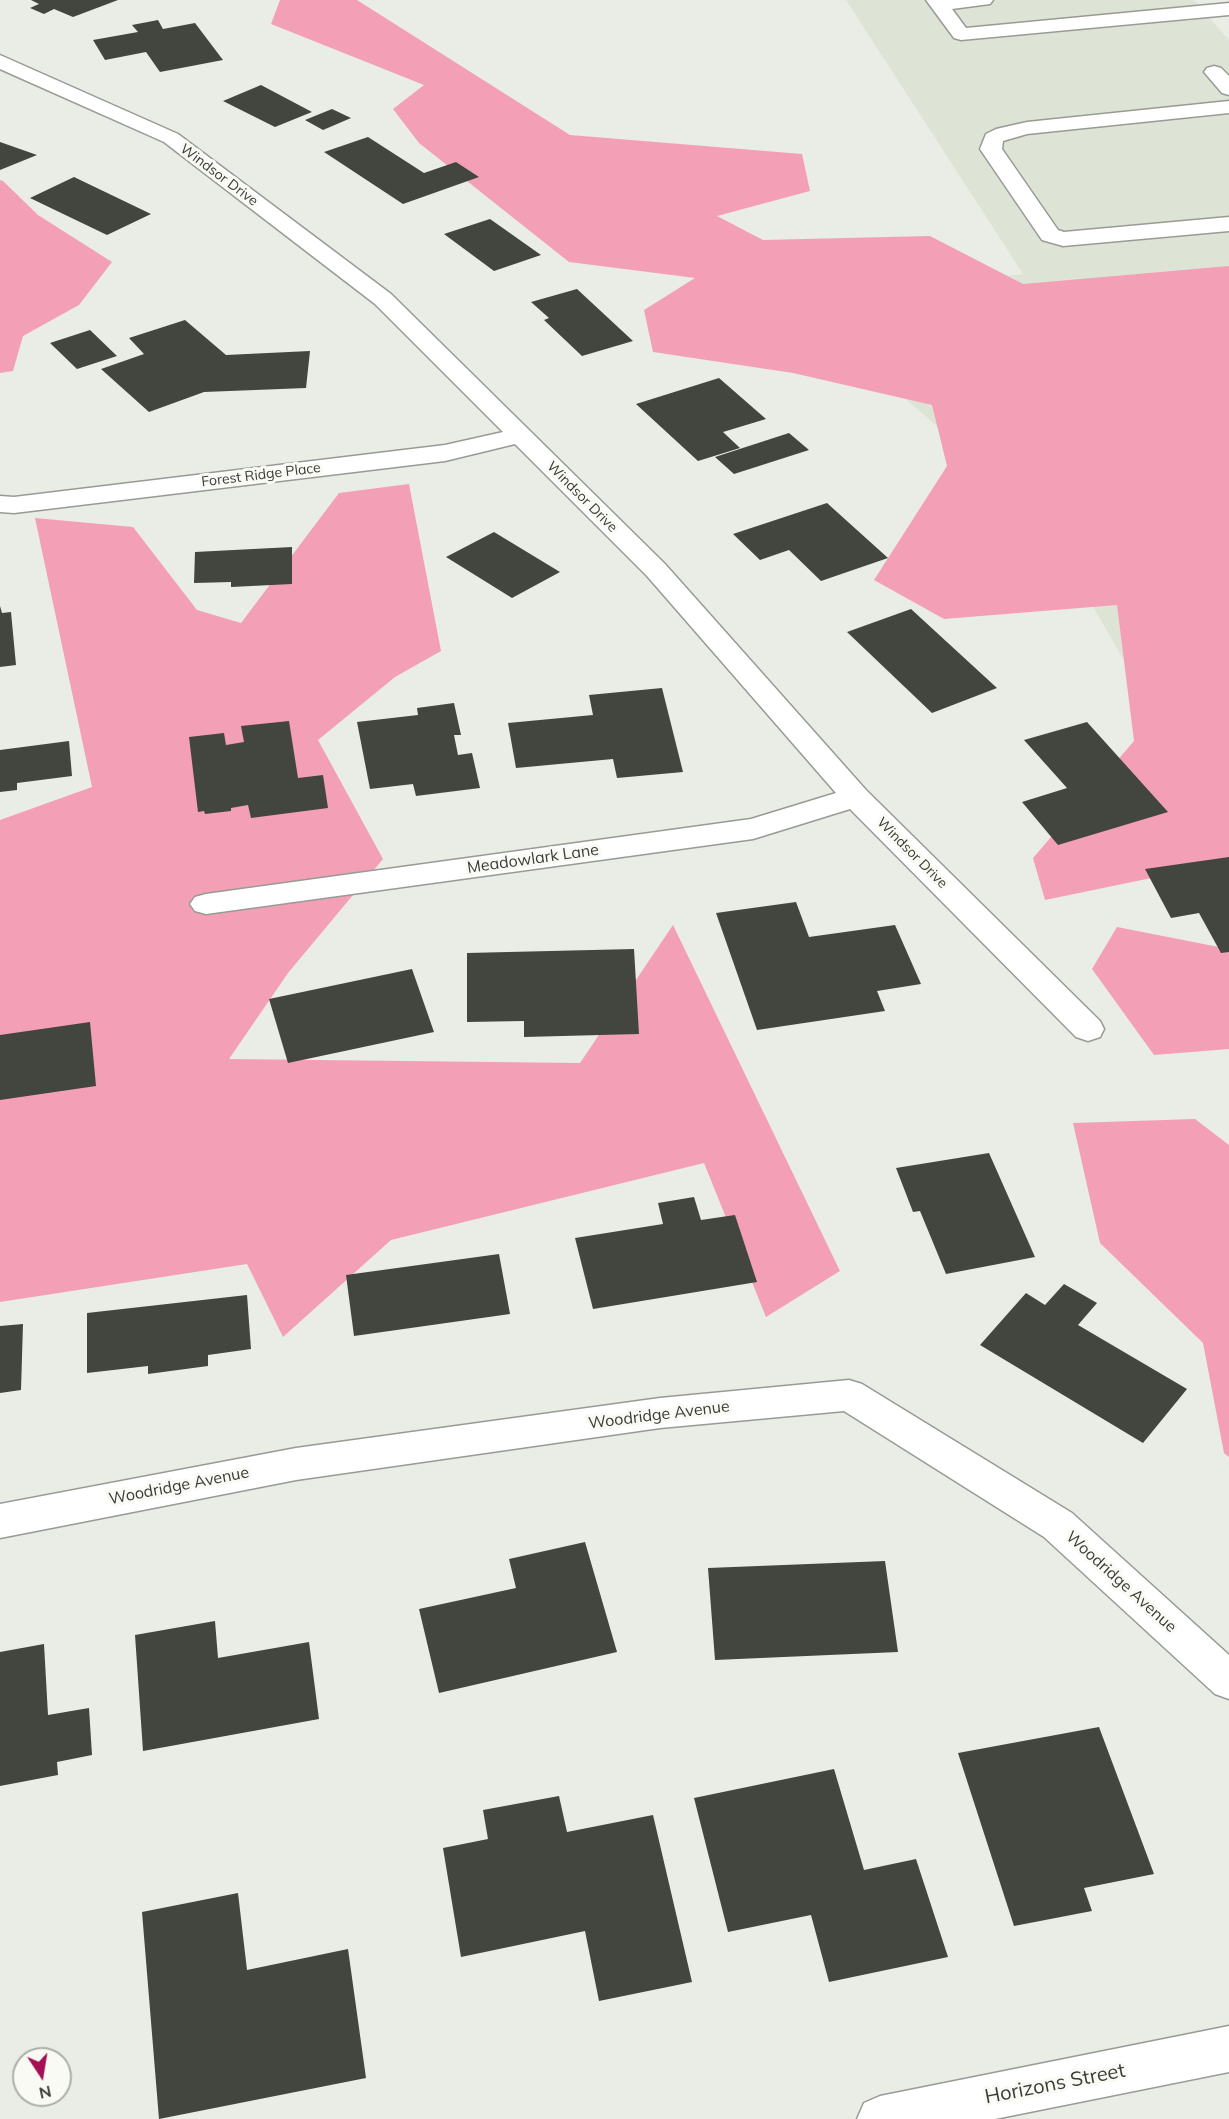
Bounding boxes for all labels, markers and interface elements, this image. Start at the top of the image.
street label: Windsor Drive [177,140,261,210]
street label: Windsor Drive [543,458,621,536]
street label: Forest Ridge Place [200,459,322,491]
street label: Windsor Drive [873,814,951,892]
street label: Meadowlark Lane [466,840,600,878]
street label: Woodridge Avenue [587,1397,731,1433]
street label: Woodridge Avenue [107,1463,251,1509]
street label: Woodridge Avenue [1062,1527,1180,1637]
north arrow [12,2047,72,2107]
street label: Horizons Street [983,2059,1127,2109]
text: N [37,2082,53,2104]

